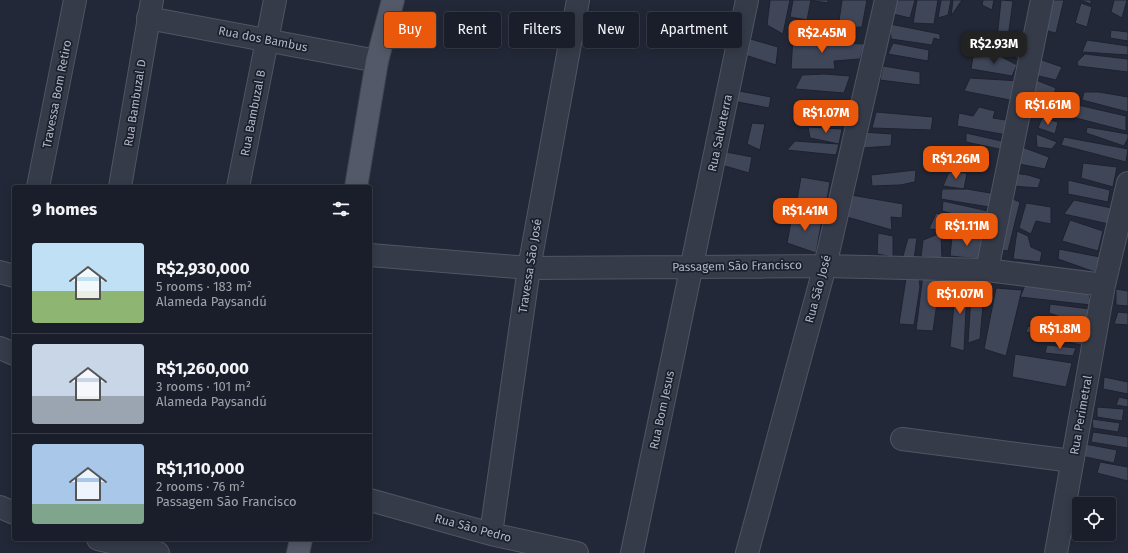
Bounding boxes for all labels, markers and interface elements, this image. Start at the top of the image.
chip: Buy [384,12,436,48]
chip: Rent [444,12,501,48]
chip: Filters [509,12,575,48]
chip: New [583,12,639,48]
chip: Apartment [647,12,742,48]
pin: R$2.45M [785,20,859,54]
street label: Rua dos Bambus [217,23,309,55]
text: R$2.45M [798,25,846,40]
pin: R$2.93M [957,31,1031,65]
text: R$2.93M [970,36,1018,51]
street label: Travessa Bom Retiro [40,39,74,149]
street label: Rua Bambuzal D [121,58,149,148]
street label: Rua Bambuzal B [238,69,268,157]
pin: R$1.61M [1011,92,1085,126]
street label: Rua Salvaterra [705,93,735,173]
text: R$1.61M [1025,97,1071,112]
pin: R$1.07M [789,100,863,134]
text: R$1.07M [802,105,850,120]
pin: R$1.26M [919,146,993,180]
text: R$1.26M [932,151,980,166]
icon: filters [330,198,352,220]
pin: R$1.41M [768,198,842,232]
text: 9 homes [32,199,97,220]
text: R$1.41M [782,203,828,218]
pin: R$1.11M [930,213,1004,247]
street label: Travessa São José [516,218,544,314]
text: R$1.11M [945,218,989,233]
street label: Rua São José [802,253,834,325]
text: R$2,930,000 [156,258,250,279]
street label: Passagem São Francisco [672,258,802,274]
icon: home [64,259,112,307]
text: 5 rooms · 183 m² [156,279,252,294]
pin: R$1.07M [923,281,997,315]
text: R$1.07M [936,286,984,301]
text: Alameda Paysandú [156,294,267,309]
pin: R$1.8M [1027,316,1093,350]
text: R$1.8M [1039,321,1081,336]
text: R$1,260,000 [156,358,249,379]
icon: home [64,360,112,408]
street label: Rua Bom Jesus [647,369,677,451]
street label: Rua Perimetral [1067,374,1095,456]
text: 3 rooms · 101 m² [156,379,251,394]
text: Alameda Paysandú [156,394,267,409]
text: R$1,110,000 [156,458,244,479]
icon: home [64,460,112,508]
text: 2 rooms · 76 m² [156,479,245,494]
text: Passagem São Francisco [156,494,297,509]
map controls [1072,497,1116,541]
button: locate [1072,497,1116,541]
street label: Rua São Pedro [433,511,513,545]

